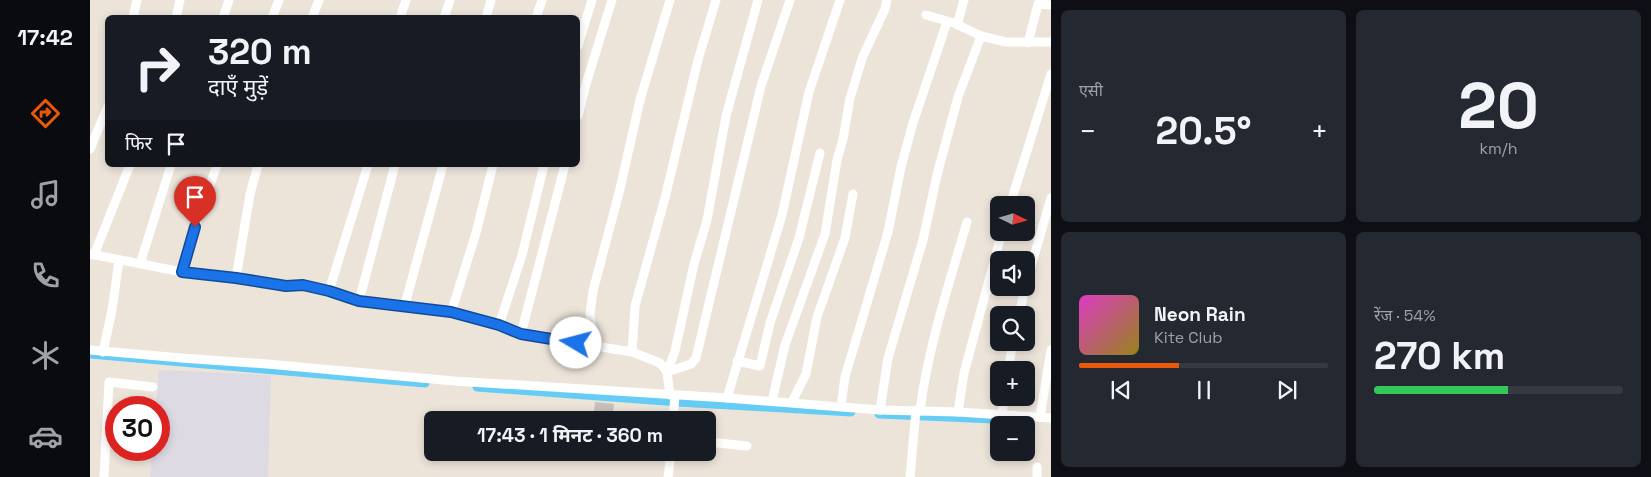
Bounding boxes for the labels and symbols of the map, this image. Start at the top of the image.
pin [174,176,216,227]
north arrow [990,196,1035,241]
position arrow [549,316,601,368]
speed limit sign: 30 [105,396,170,461]

